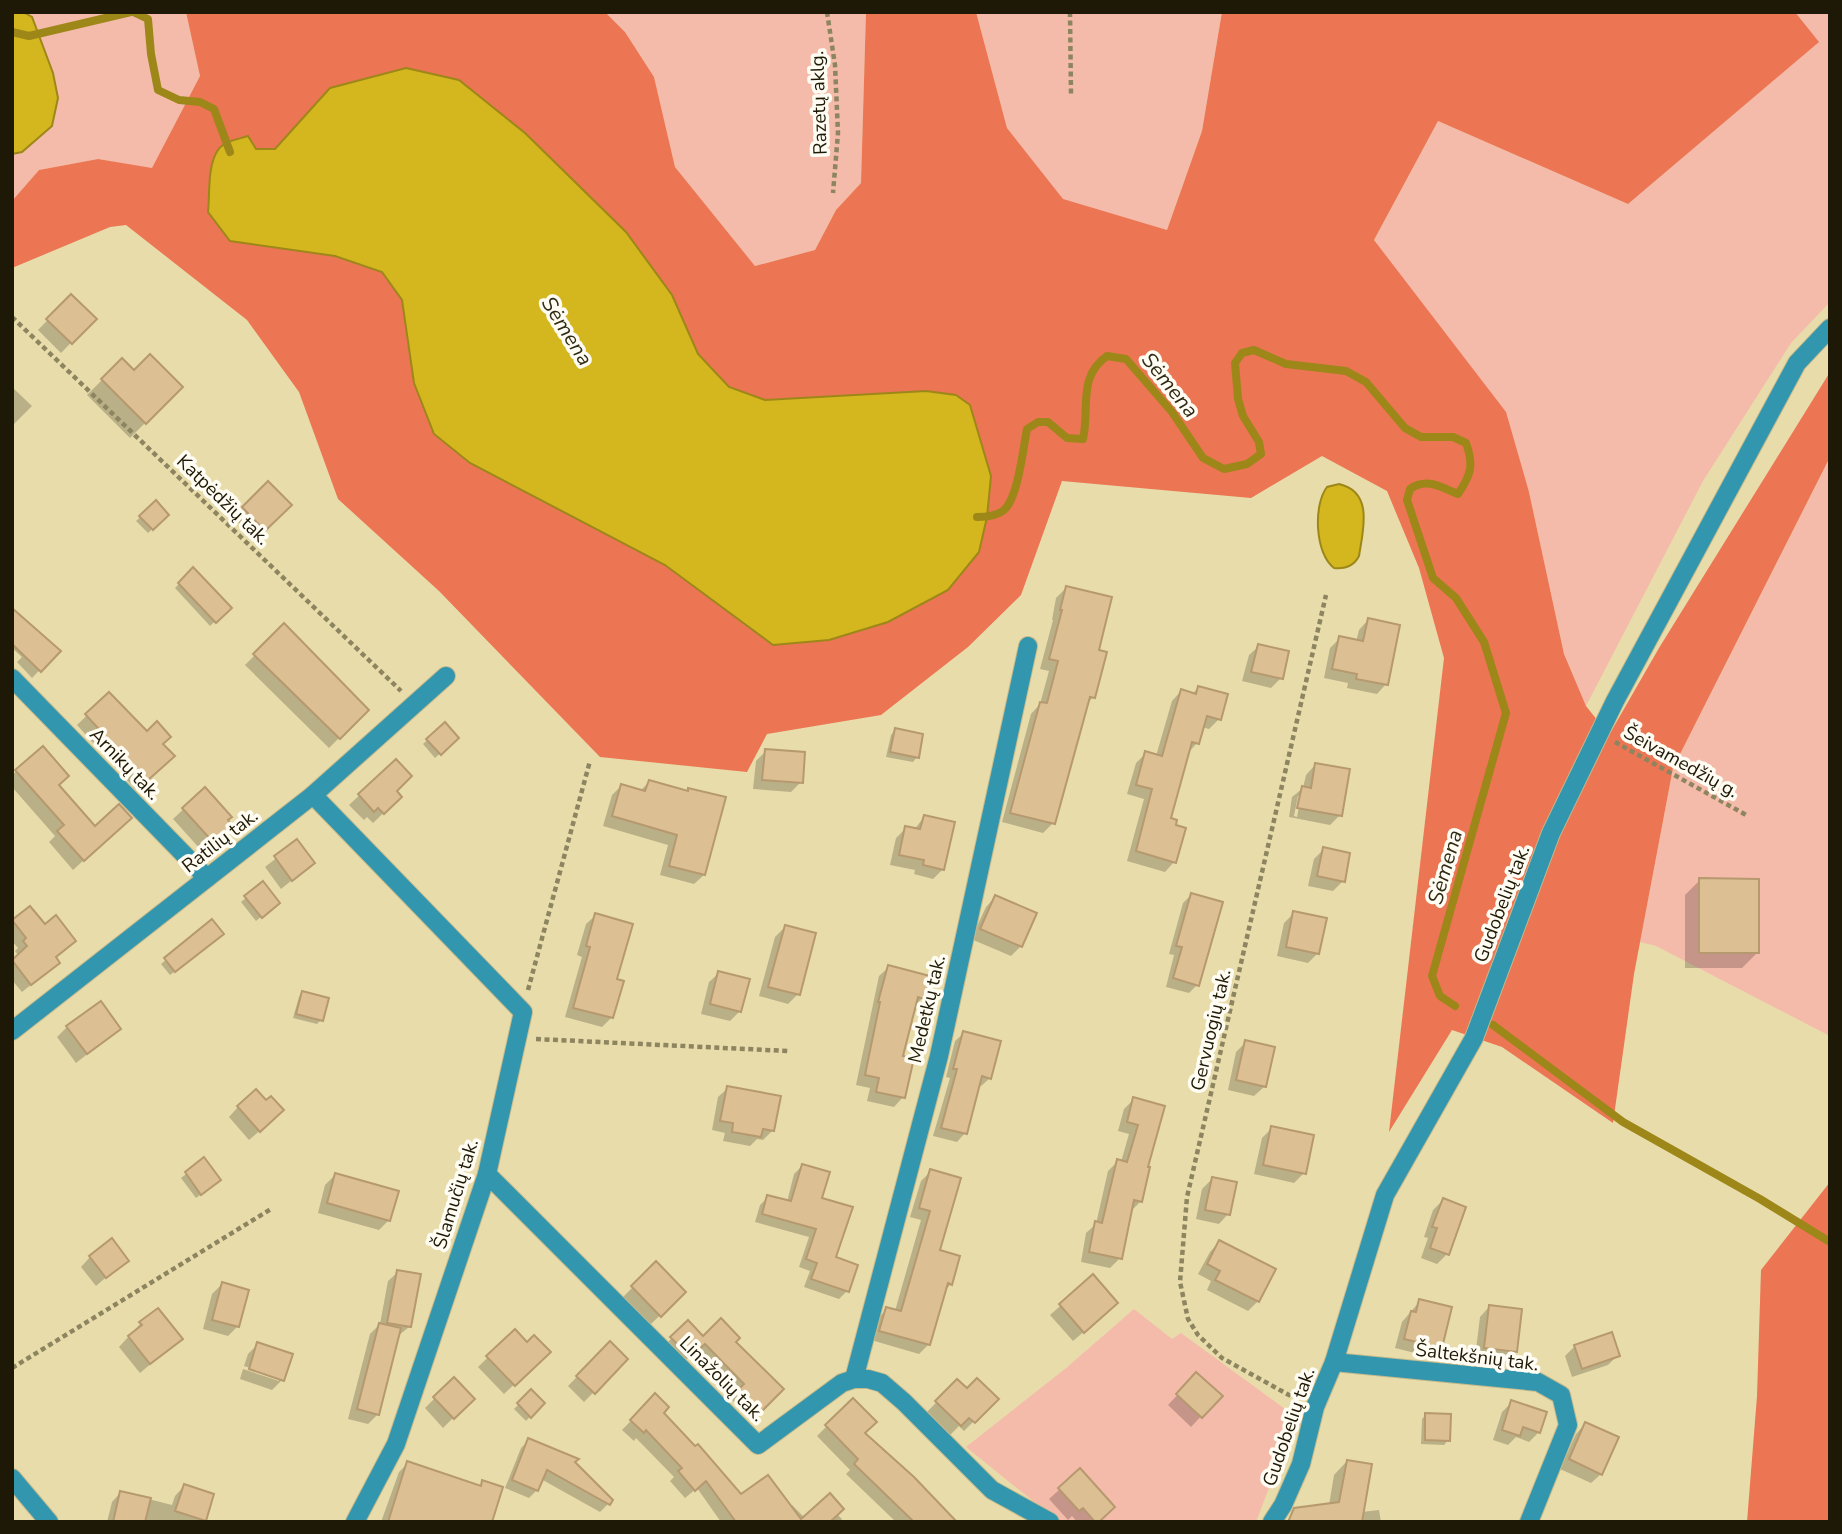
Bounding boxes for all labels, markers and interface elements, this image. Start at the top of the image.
street label: Razetų aklg. [804,50,834,156]
water label: Sėmena [535,291,599,371]
water label: Sėmena [1135,347,1205,423]
street label: Katpėdžių tak. [171,449,275,551]
street label: Šeivamedžių g. [1619,720,1743,804]
street label: Arnikų tak. [84,722,166,806]
street label: Ratilių tak. [176,803,264,879]
water label: Sėmena [1421,826,1469,908]
street label: Gudobelių tak. [1468,842,1536,966]
street label: Medetkų tak. [902,952,952,1066]
street label: Gervuogių tak. [1184,967,1238,1093]
street label: Šlamučių tak. [427,1136,485,1252]
street label: Linažolių tak. [674,1331,770,1427]
street label: Šaltekšnių tak. [1414,1337,1540,1377]
street label: Gudobelių tak. [1257,1364,1321,1490]

